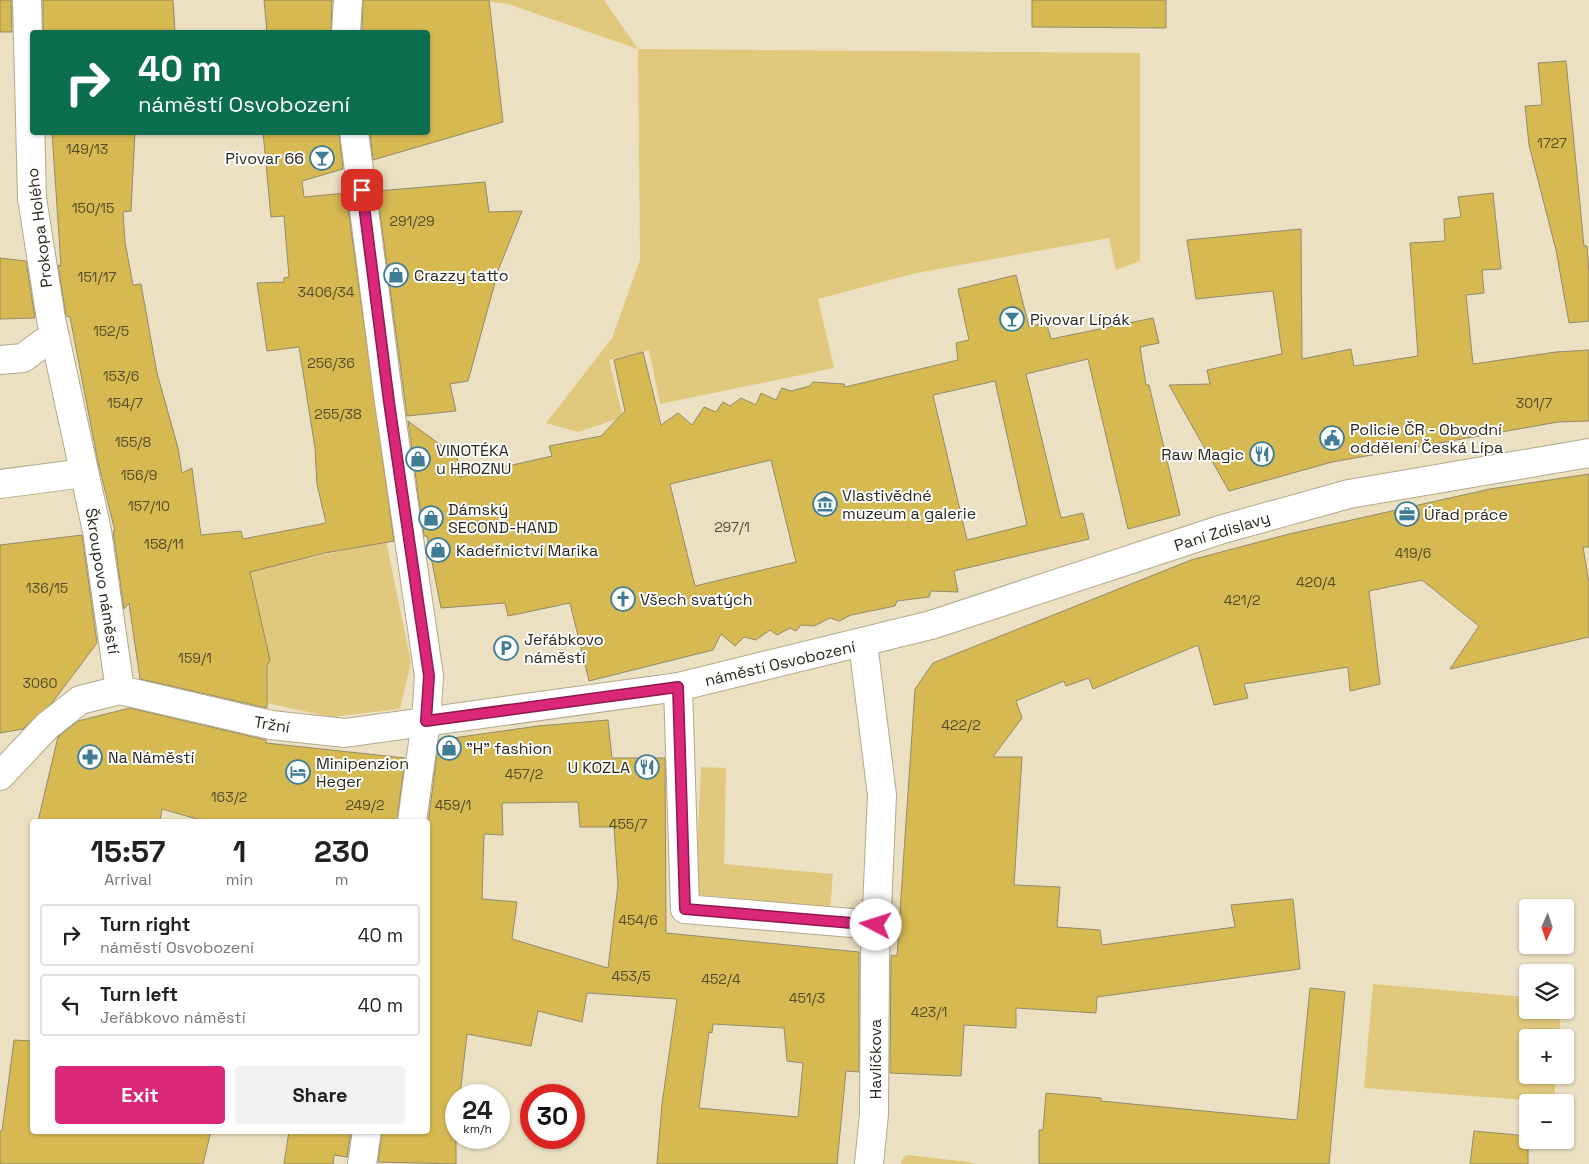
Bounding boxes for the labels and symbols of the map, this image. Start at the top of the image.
house number: 1727 [1537,134,1567,152]
house number: 149/13 [66,140,108,158]
bar icon: Pivovar 66 [309,145,335,171]
place label: Pivovar 66 [225,148,304,169]
street label: Prokopa Holého [22,167,57,289]
pin [341,169,383,211]
house number: 150/15 [72,199,114,217]
house number: 291/29 [390,212,434,230]
shop icon: Crazzy tatto [383,262,409,288]
place label: Crazzy tatto [414,265,509,286]
house number: 151/17 [78,268,117,286]
house number: 3406/34 [297,283,355,301]
bar icon: Pivovar Lípák [999,306,1025,332]
place label: Pivovar Lípák [1030,309,1130,330]
house number: 152/5 [93,322,129,340]
house number: 256/36 [307,354,355,372]
house number: 153/6 [103,367,139,385]
house number: 154/7 [107,394,143,412]
house number: 301/7 [1516,394,1552,412]
house number: 255/38 [314,405,362,423]
place label: Policie ČR - Obvodní oddělení Česká Lípa [1350,419,1503,458]
public building icon: Policie ČR - Obvodní oddělení Česká Lípa [1319,425,1345,451]
house number: 155/8 [115,433,152,451]
place label: VINOTÉKA u HROZNU [436,440,511,479]
restaurant icon: Raw Magic [1249,441,1275,467]
place label: Raw Magic [1161,444,1244,465]
shop icon: VINOTÉKA u HROZNU [405,446,431,472]
house number: 156/9 [121,466,157,484]
place label: Vlastivědné muzeum a galerie [842,485,976,524]
museum icon: Vlastivědné muzeum a galerie [812,491,838,517]
house number: 157/10 [128,497,170,515]
place label: Dámský SECOND-HAND [448,499,558,538]
office icon: Úřad práce [1394,501,1420,527]
place label: Úřad práce [1424,504,1508,525]
shop icon: Dámský SECOND-HAND [418,505,444,531]
street label: Škroupovo náměstí [81,506,124,656]
street label: Paní Zdislavy [1172,507,1273,556]
house number: 297/1 [714,518,750,536]
house number: 158/11 [144,535,184,553]
shop icon: Kadeřnictví Marika [425,537,451,563]
place label: Kadeřnictví Marika [456,540,598,561]
house number: 419/6 [1395,544,1431,562]
house number: 420/4 [1296,573,1336,591]
house number: 136/15 [26,579,68,597]
church icon: Všech svatých [610,586,636,612]
place label: Všech svatých [640,589,752,610]
house number: 421/2 [1224,591,1260,609]
place label: Jeřábkovo náměstí [524,629,604,668]
parking icon: Jeřábkovo náměstí [493,635,519,661]
street label: náměstí Osvobození [703,636,858,691]
house number: 159/1 [178,649,212,667]
house number: 3060 [23,674,58,692]
street label: Tržní [252,711,292,738]
house number: 422/2 [941,716,981,734]
shop icon: "H" fashion [436,735,462,761]
place label: "H" fashion [466,738,552,759]
pharmacy icon: Na Náměstí [77,744,103,770]
place label: Na Náměstí [108,747,195,768]
place label: Minipenzion Heger [316,753,409,792]
restaurant icon: U KOZLA [634,754,660,780]
place label: U KOZLA [567,757,630,778]
hotel icon: Minipenzion Heger [285,759,311,785]
house number: 457/2 [505,765,543,783]
house number: 163/2 [211,788,247,806]
house number: 249/2 [346,796,384,814]
house number: 459/1 [435,796,471,814]
house number: 455/7 [609,815,647,833]
position arrow [849,898,901,950]
north arrow [1519,899,1574,954]
house number: 454/6 [618,911,658,929]
house number: 453/5 [611,967,651,985]
house number: 452/4 [701,970,741,988]
house number: 451/3 [789,989,825,1007]
house number: 423/1 [911,1003,947,1021]
street label: Havlíčkova [865,1019,886,1099]
speed limit sign: 30 [520,1084,585,1149]

